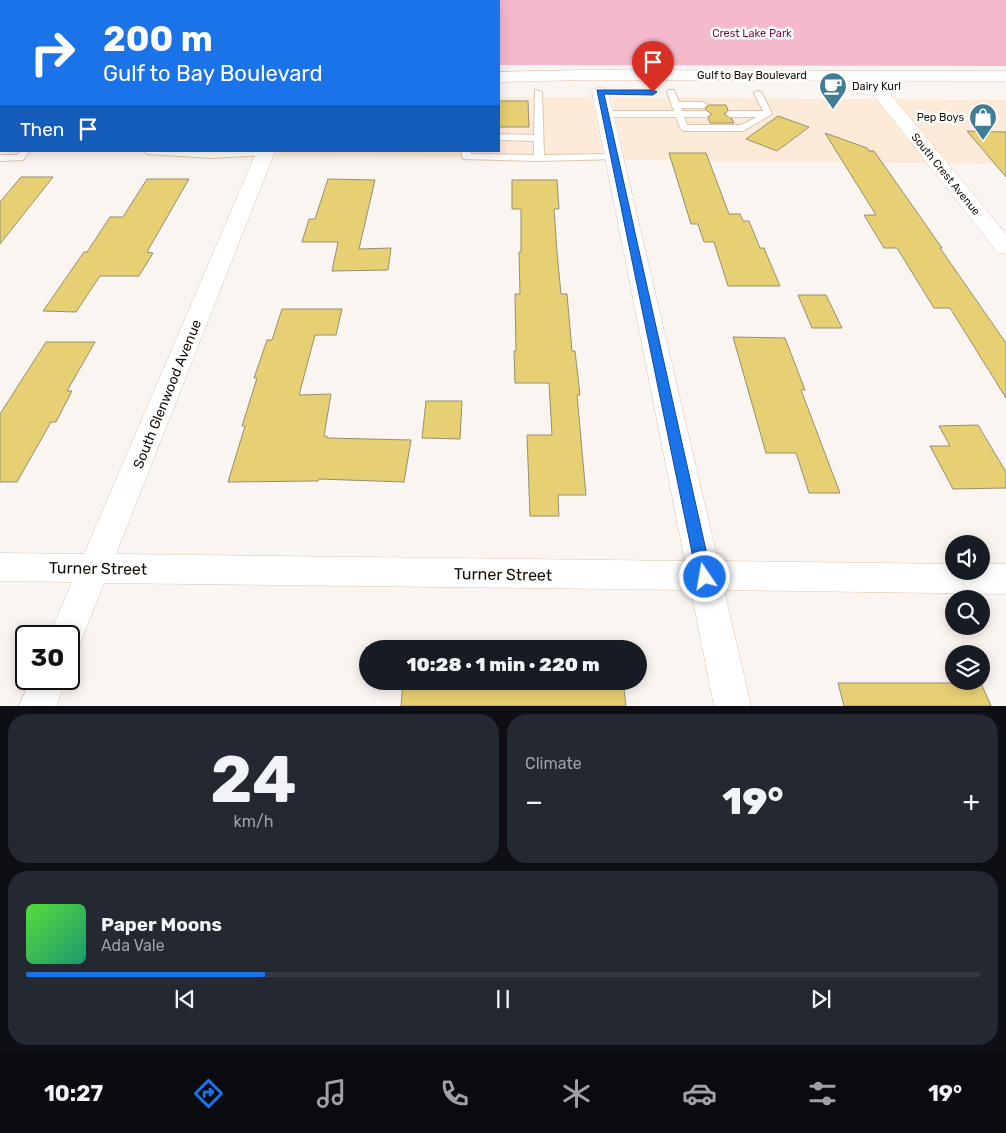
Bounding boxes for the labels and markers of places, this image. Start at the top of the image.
pin [632,41,674,92]
cafe icon: Dairy Kurl [818,71,848,110]
place label: Dairy Kurl [852,80,901,93]
shop icon: Pep Boys [968,102,998,141]
place label: Pep Boys [917,111,964,124]

